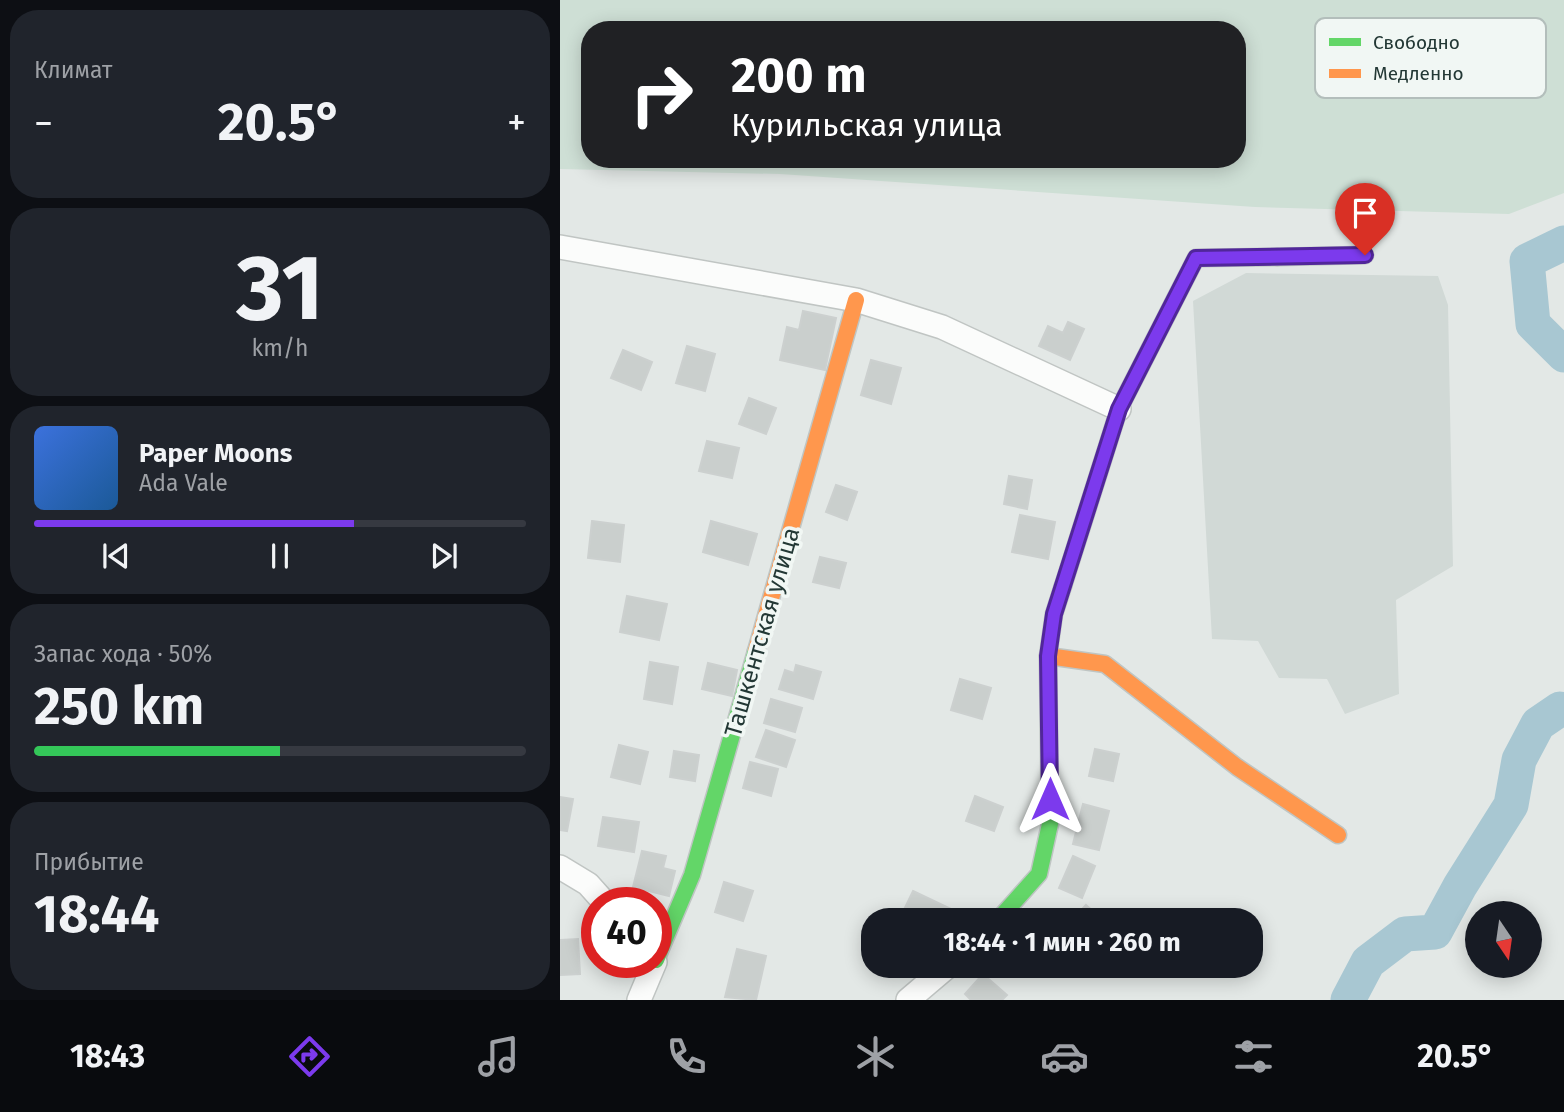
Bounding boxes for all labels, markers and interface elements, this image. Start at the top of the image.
legend [1315,18,1546,98]
text: Свободно [1373,31,1460,54]
text: 200 m [731,46,867,105]
icon: right [616,49,707,140]
text: Климат [34,56,112,84]
text: Медленно [1373,62,1464,85]
text: 20.5° [218,91,342,154]
text: − [34,100,53,146]
text: + [507,100,526,146]
text: Курильская улица [731,106,1003,144]
pin [1335,183,1395,255]
icon: arrive [1346,194,1384,232]
text: 31 [236,234,324,343]
text: km/h [252,334,308,362]
text: Paper Moons [139,438,292,469]
text: Ada Vale [139,469,228,497]
street label: Ташкентская улица [719,524,805,740]
icon: previous [97,537,135,575]
icon: pause [261,537,299,575]
icon: next [425,537,463,575]
text: Запас хода · 50% [34,640,212,668]
text: 250 km [34,675,204,738]
position arrow [1013,762,1087,836]
text: Прибытие [34,848,144,876]
text: 18:44 [34,883,159,946]
speed limit sign: 40 [581,887,672,978]
north arrow [1465,901,1542,978]
map controls [1465,901,1542,978]
text: 18:44 · 1 мин · 260 m [943,927,1181,958]
icon: directions [285,1032,334,1081]
icon: music [474,1032,523,1081]
icon: phone [662,1032,711,1081]
icon: climate [851,1032,900,1081]
icon: car [1040,1032,1089,1081]
icon: filters [1229,1032,1278,1081]
text: 18:43 [70,1037,145,1075]
text: 20.5° [1417,1037,1494,1075]

